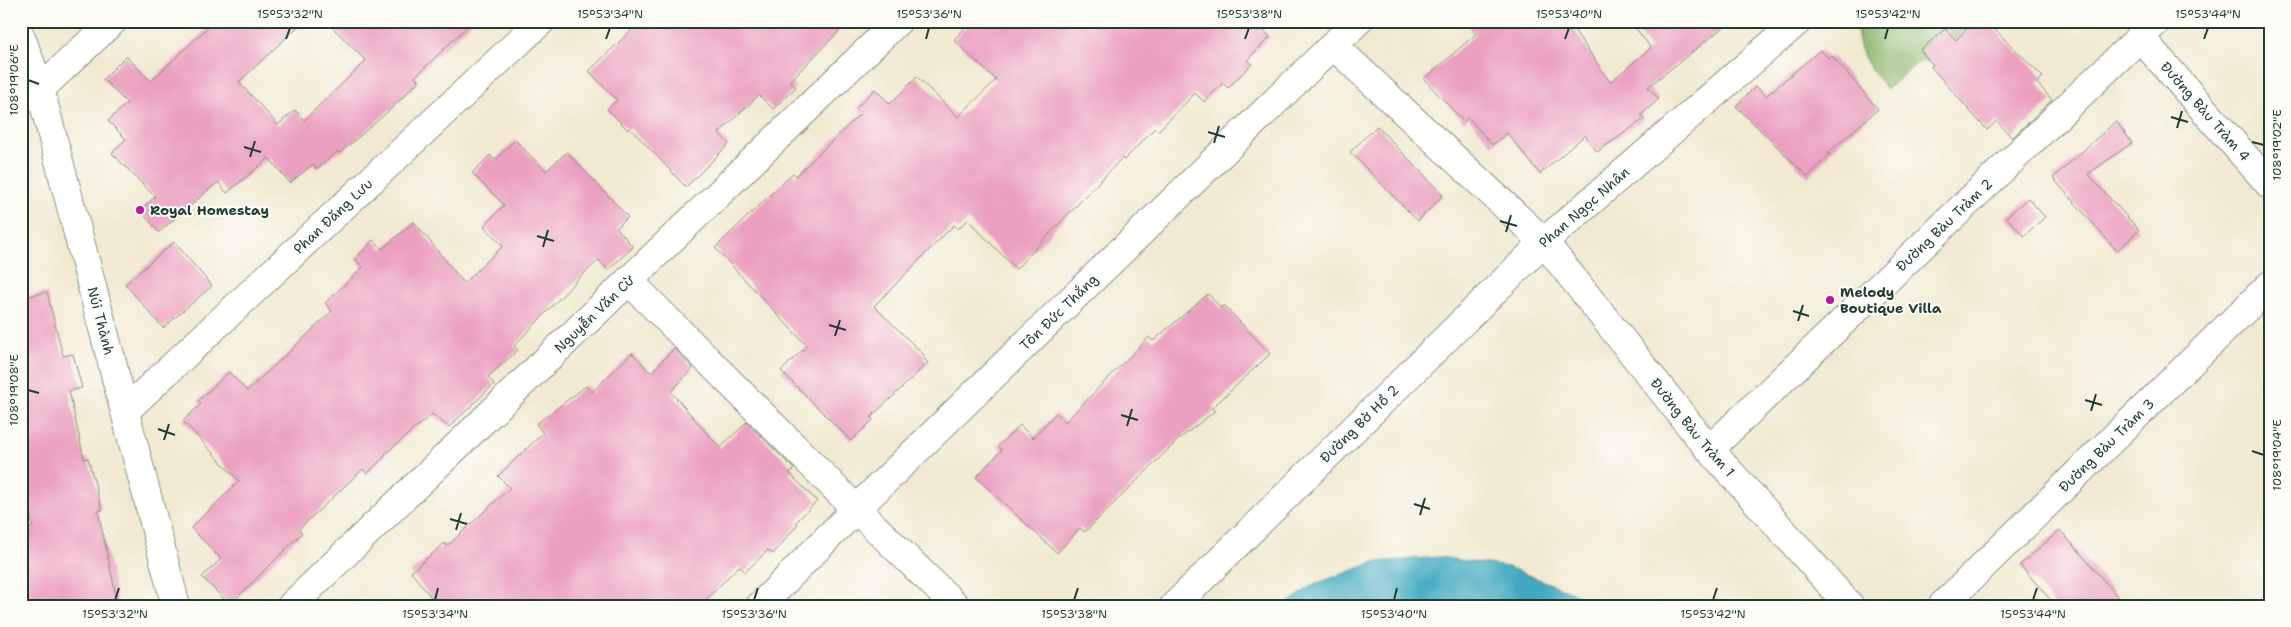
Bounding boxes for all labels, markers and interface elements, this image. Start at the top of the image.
text: 15°53'32"N [257,6,323,22]
text: 15°53'34"N [577,6,643,22]
text: 15°53'36"N [896,6,962,22]
text: 15°53'38"N [1216,6,1282,22]
text: 15°53'40"N [1536,6,1602,22]
text: 15°53'42"N [1855,6,1921,22]
text: 15°53'44"N [2175,6,2241,22]
text: 108°19'06"E [6,44,22,116]
street label: Đường Bàu Tràm 4 [2157,58,2254,165]
text: 108°19'02"E [2269,109,2285,181]
street label: Phan Ngọc Nhân [1535,163,1633,251]
street label: Phan Đăng Lưu [289,174,376,258]
street label: Đường Bàu Tràm 2 [1892,175,1996,275]
place label: Royal Homestay [150,201,269,219]
marker: Royal Homestay [134,204,146,216]
street label: Tôn Đức Thắng [1016,270,1101,354]
street label: Nguyễn Văn Cừ [550,271,638,357]
place label: Melody Boutique Villa [1840,283,1942,317]
street label: Núi Thành [83,285,119,357]
marker: Melody Boutique Villa [1824,294,1836,306]
text: 108°19'08"E [6,354,22,426]
street label: Đường Bàu Tràm 1 [1647,374,1739,481]
street label: Đường Bờ Hồ 2 [1316,381,1403,466]
street label: Đường Bàu Tràm 3 [2055,394,2158,496]
text: 108°19'04"E [2269,419,2285,491]
text: 15°53'32"N [82,606,148,622]
text: 15°53'34"N [402,606,468,622]
text: 15°53'36"N [721,606,787,622]
text: 15°53'38"N [1041,606,1107,622]
text: 15°53'40"N [1361,606,1427,622]
text: 15°53'42"N [1680,606,1746,622]
text: 15°53'44"N [2000,606,2066,622]

